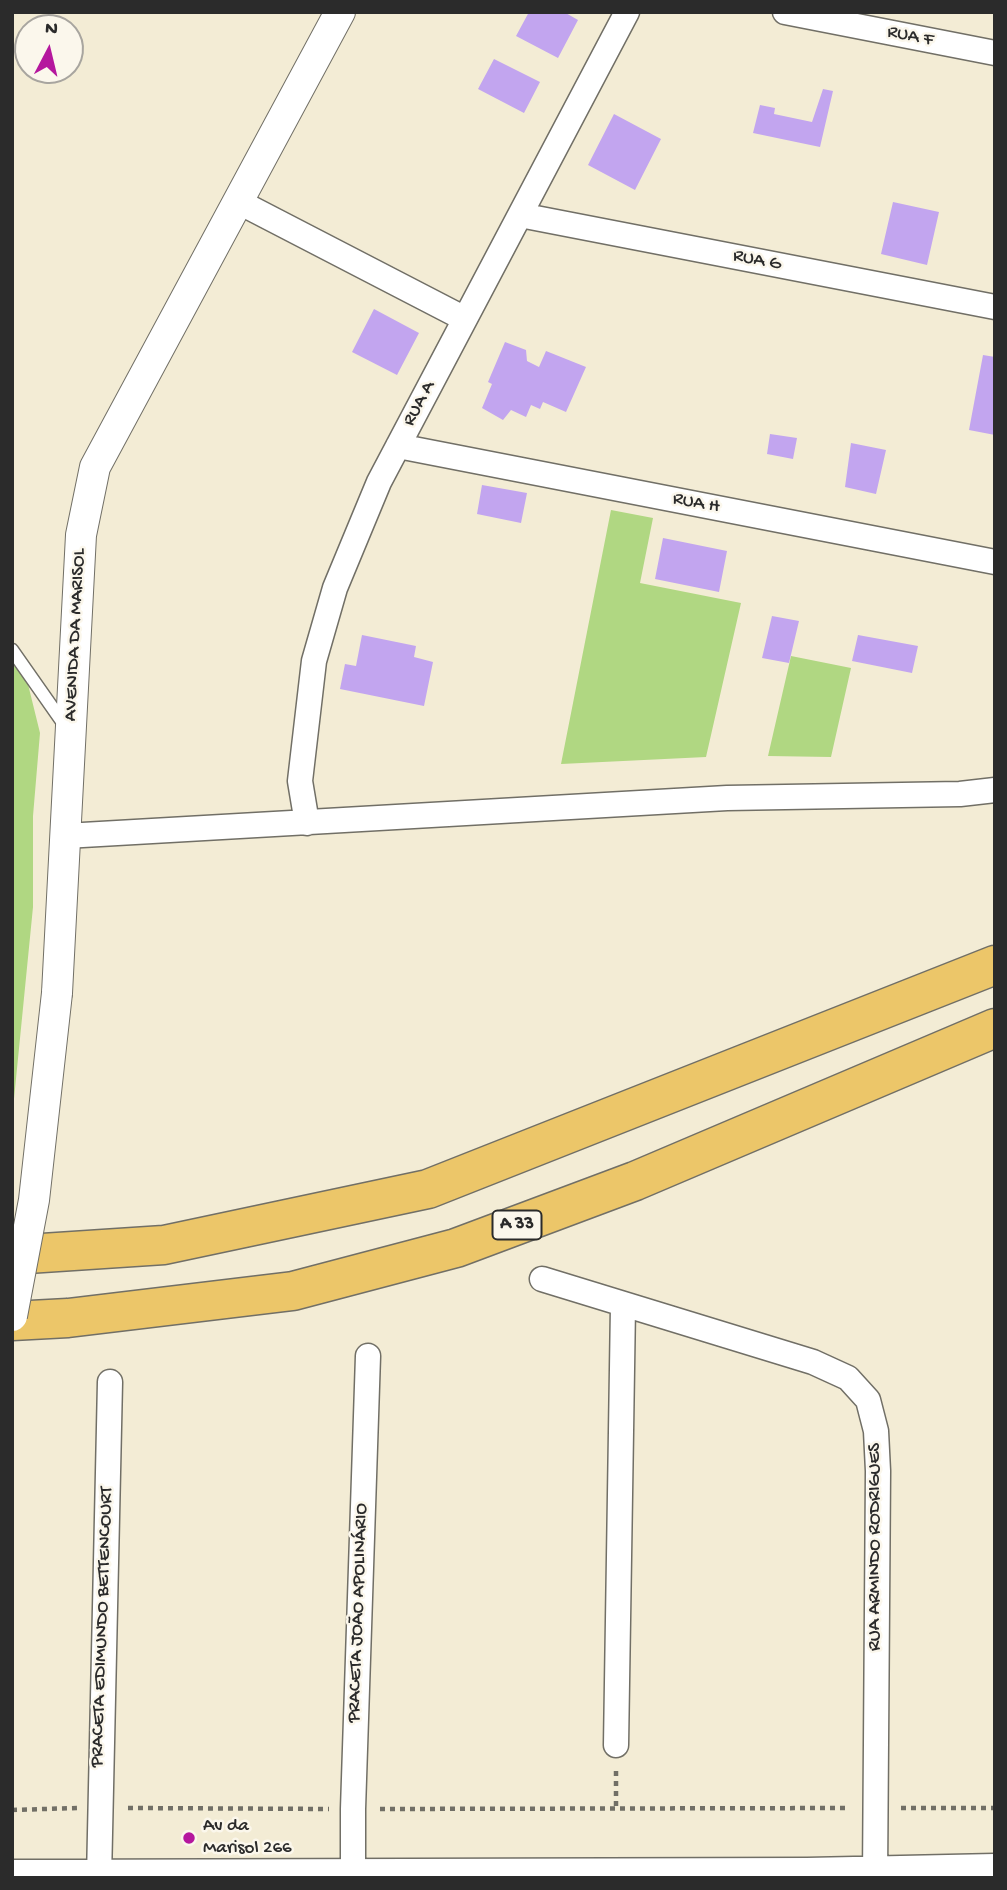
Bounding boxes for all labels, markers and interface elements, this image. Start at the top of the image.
north arrow [14,14,84,84]
text: N [44,17,59,42]
street label: RUA F [885,21,935,53]
street label: RUA G [731,245,783,277]
street label: RUA A [399,378,441,430]
street label: RUA H [671,488,721,520]
street label: AVENIDA DA MARISOL [60,548,92,722]
road number: A 33 [492,1210,542,1240]
street label: RUA ARMINDO RODRIGUES [865,1443,887,1651]
street label: PRACETA EDIMUNDO BETTENCOURT [87,1486,119,1768]
street label: PRACETA JOÃO APOLINÁRIO [344,1503,374,1723]
place label: Av da Marisol 266 [203,1816,292,1860]
marker: Av da Marisol 266 [181,1830,197,1846]

